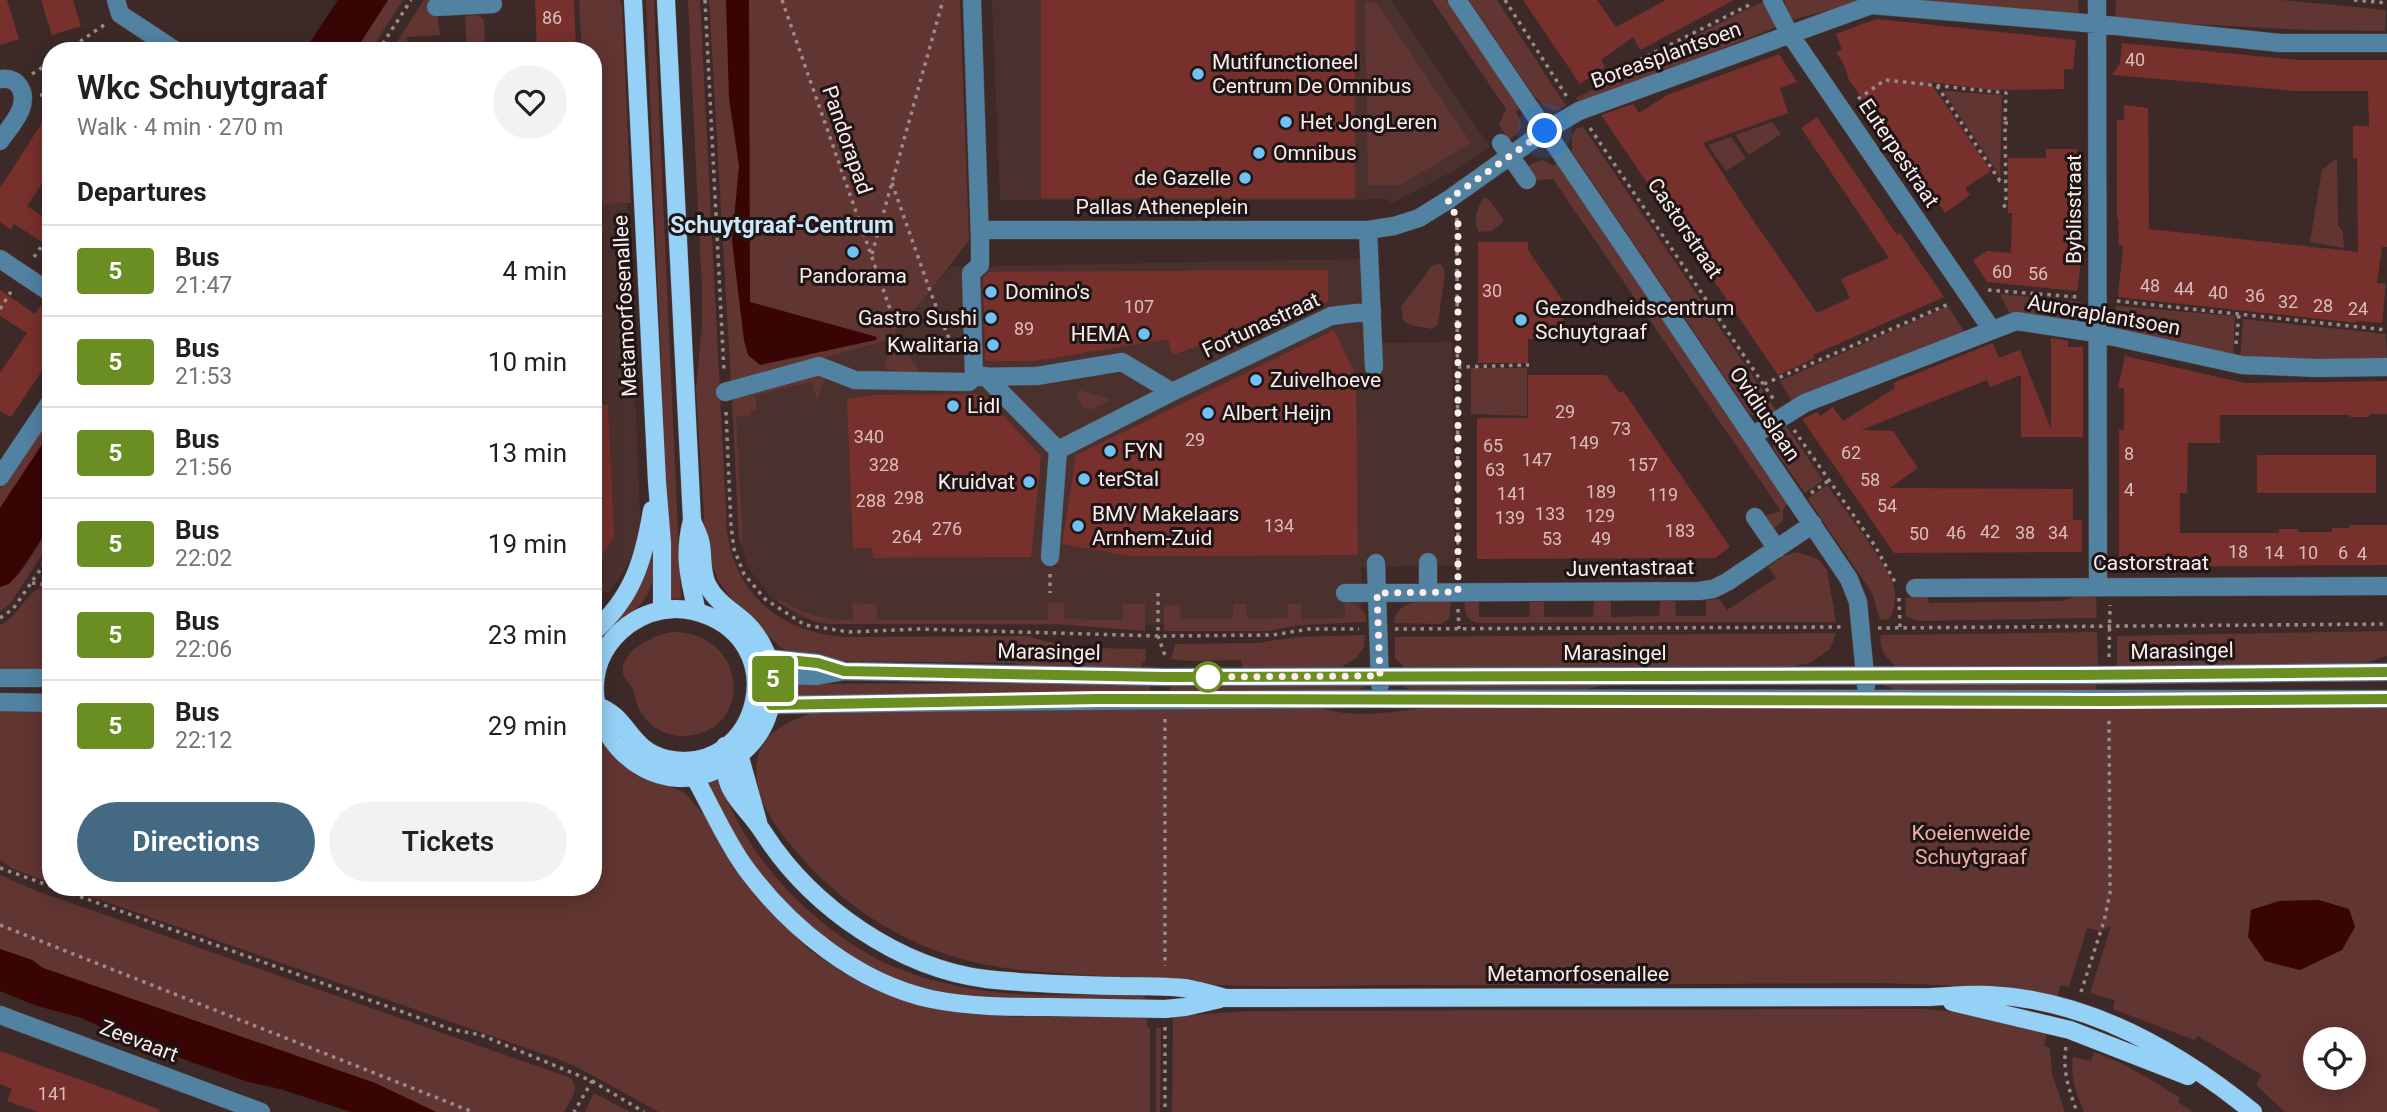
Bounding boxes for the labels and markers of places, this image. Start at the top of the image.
place label: Mutifunctioneel Centrum De Omnibus [1212,50,1412,98]
marker: Mutifunctioneel Centrum De Omnibus [1190,66,1206,82]
place label: Het JongLeren [1300,110,1437,134]
marker: Het JongLeren [1278,114,1294,130]
place label: Omnibus [1273,141,1357,165]
marker: Omnibus [1251,145,1267,161]
place label: de Gazelle [1134,166,1231,190]
marker: de Gazelle [1237,170,1253,186]
marker: Pandorama [845,244,861,260]
place label: Pandorama [799,264,907,288]
place label: Domino's [1005,280,1090,304]
marker: Domino's [983,284,999,300]
place label: Gezondheidscentrum Schuytgraaf [1535,296,1734,344]
place label: Gastro Sushi [858,306,977,330]
marker: Gastro Sushi [983,310,999,326]
marker: Gezondheidscentrum Schuytgraaf [1513,312,1529,328]
place label: HEMA [1071,322,1130,346]
marker: HEMA [1136,326,1152,342]
place label: Kwalitaria [887,333,979,357]
marker: Kwalitaria [985,337,1001,353]
place label: Zuivelhoeve [1270,368,1381,392]
marker: Zuivelhoeve [1248,372,1264,388]
place label: Lidl [967,394,1000,418]
marker: Lidl [945,398,961,414]
place label: Albert Heijn [1222,401,1331,425]
marker: Albert Heijn [1200,405,1216,421]
place label: FYN [1124,439,1163,463]
marker: FYN [1102,443,1118,459]
place label: terStal [1098,467,1159,491]
place label: Kruidvat [938,470,1015,494]
marker: terStal [1076,471,1092,487]
marker: Kruidvat [1021,474,1037,490]
place label: BMV Makelaars Arnhem-Zuid [1092,502,1239,550]
marker: BMV Makelaars Arnhem-Zuid [1070,518,1086,534]
unlabelled marker [1193,662,1223,692]

